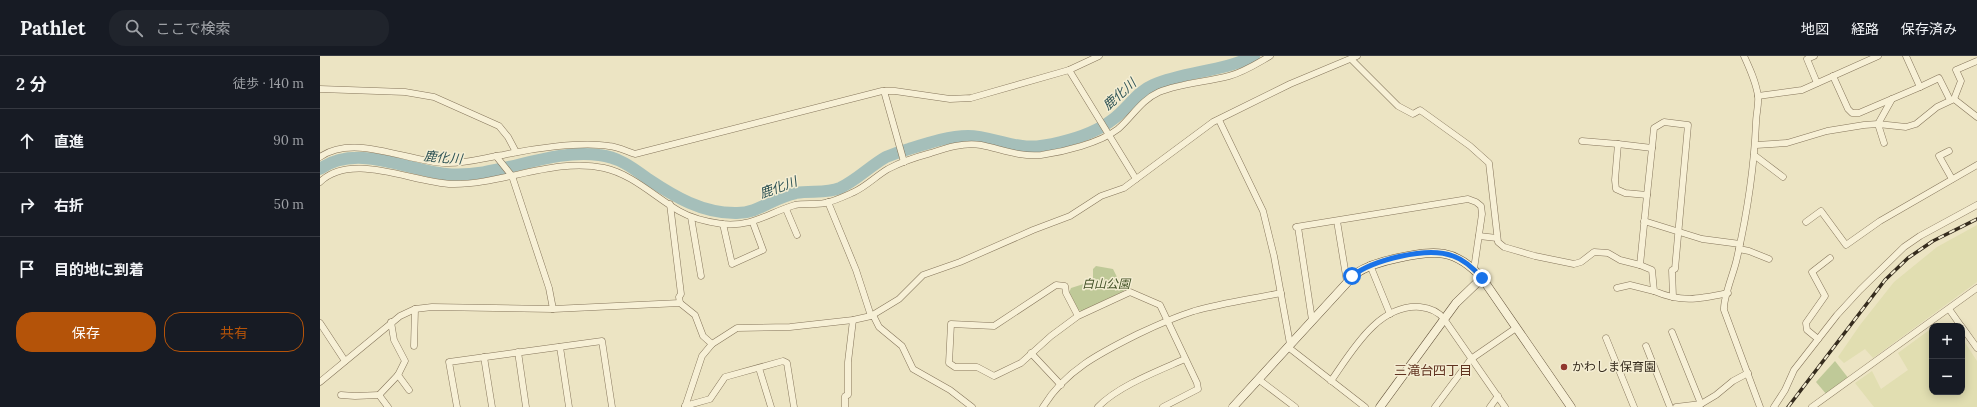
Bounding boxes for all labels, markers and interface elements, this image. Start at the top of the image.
search box [109,10,389,46]
text: Pathlet [20,16,85,40]
icon: search [123,17,145,39]
text: ここで検索 [155,19,231,38]
text: 地図 [1801,20,1829,38]
text: 経路 [1851,20,1879,38]
text: 保存済み [1901,20,1957,38]
text: 2 分 [16,73,47,95]
water label: 鹿化川 [1099,74,1141,114]
text: 徒歩 · 140 m [233,75,304,92]
icon: ahead [16,130,38,152]
text: 直進 [54,132,84,151]
text: 90 m [273,132,304,149]
water label: 鹿化川 [423,147,465,168]
water label: 鹿化川 [757,172,801,202]
icon: right [16,194,38,216]
text: 右折 [54,196,84,215]
text: 50 m [274,196,304,213]
icon: arrive [16,258,38,280]
text: 目的地に到着 [54,260,144,279]
route start [1343,267,1361,285]
route end [1473,269,1491,287]
park label: 白山公園 [1082,276,1132,291]
button: 保存 [16,312,156,352]
button: 共有 [164,312,304,352]
map controls [1929,323,1965,395]
button: + [1929,323,1965,359]
place label: かわしま保育園 [1572,359,1656,374]
button: − [1929,359,1965,395]
district label: 三滝台四丁目 [1394,362,1472,379]
marker: かわしま保育園 [1559,362,1569,372]

